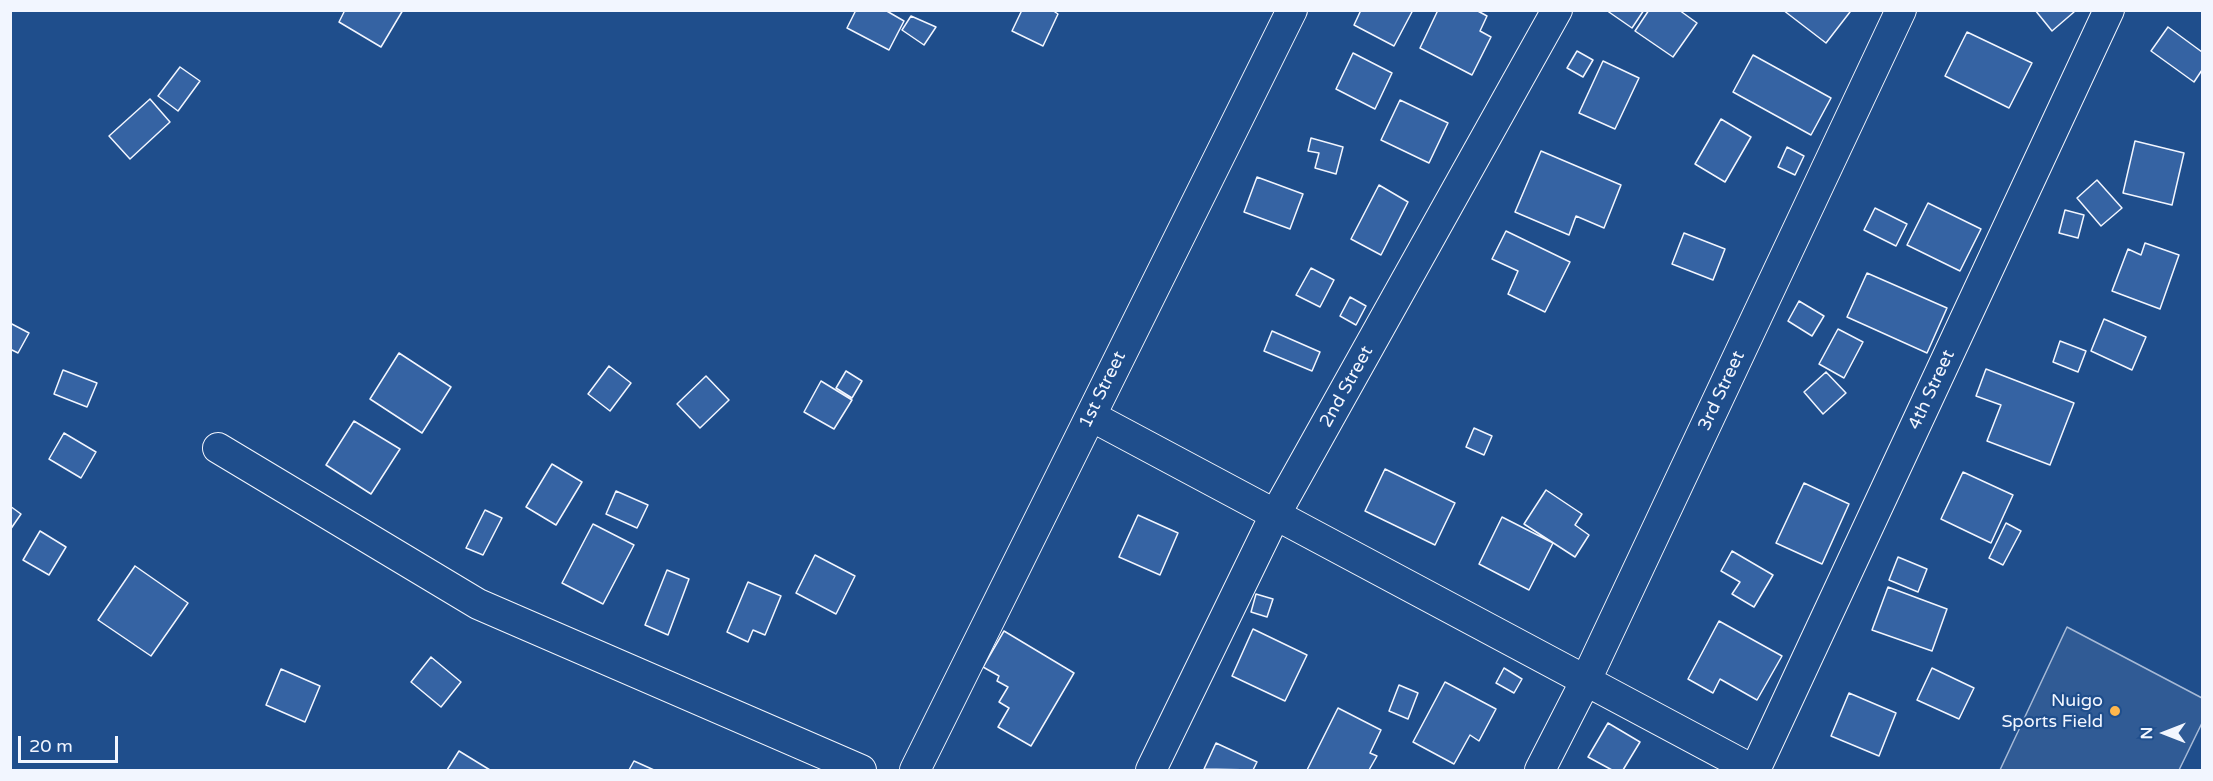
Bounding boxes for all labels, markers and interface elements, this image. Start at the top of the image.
street label: 2nd Street [1316,343,1378,431]
street label: 4th Street [1904,347,1960,433]
street label: 1st Street [1075,348,1131,432]
street label: 3rd Street [1694,348,1750,434]
place label: Nuigo Sports Field [2001,690,2103,732]
north arrow [2135,703,2195,763]
marker: Nuigo Sports Field [2108,704,2122,718]
scale bar [21,724,122,762]
text: N [2137,727,2157,739]
text: 20 m [29,735,73,757]

